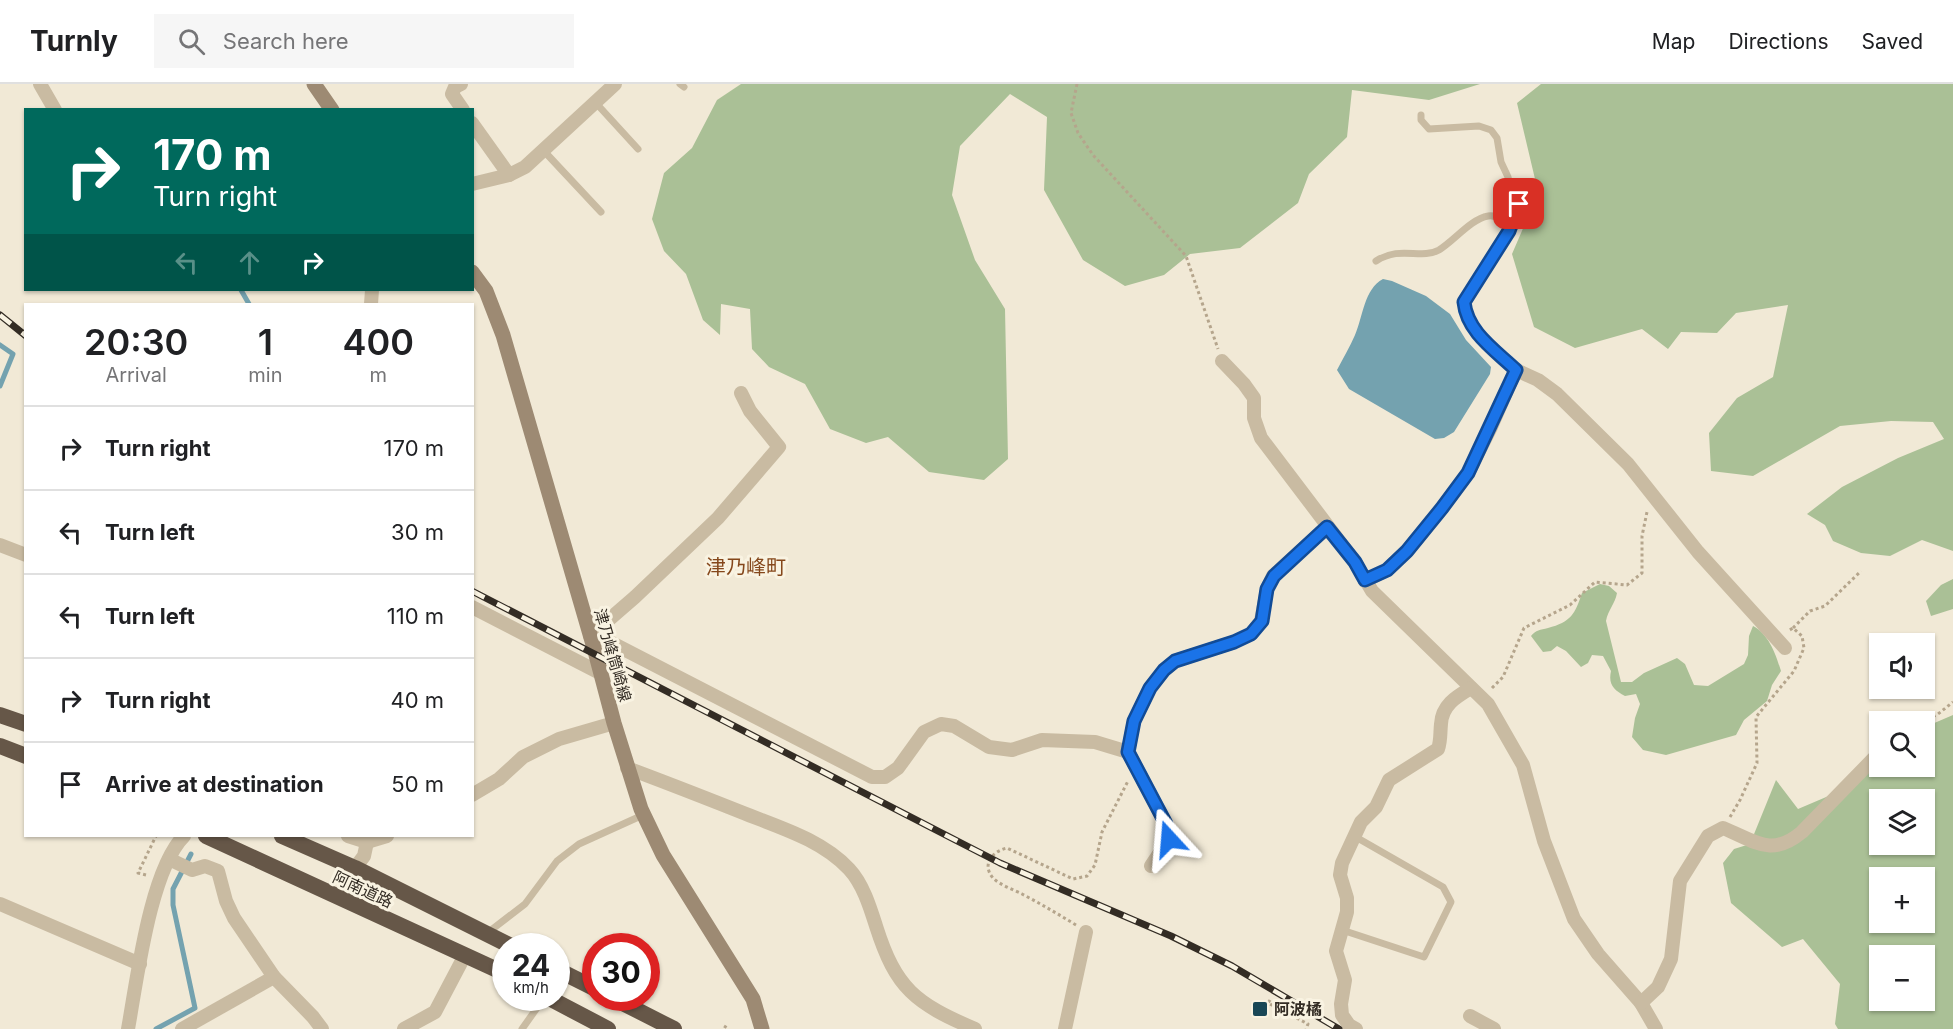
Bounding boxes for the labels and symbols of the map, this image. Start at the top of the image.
pin [1493,178,1544,229]
district label: 津乃峰町 [706,555,786,579]
street label: 津乃峰筒崎線 [590,606,636,704]
position arrow [1137,807,1201,871]
street label: 阿南道路 [330,866,396,912]
speed limit sign: 30 [582,933,660,1011]
place label: 阿波橘 [1274,999,1322,1019]
marker: 阿波橘 [1251,1000,1269,1018]

